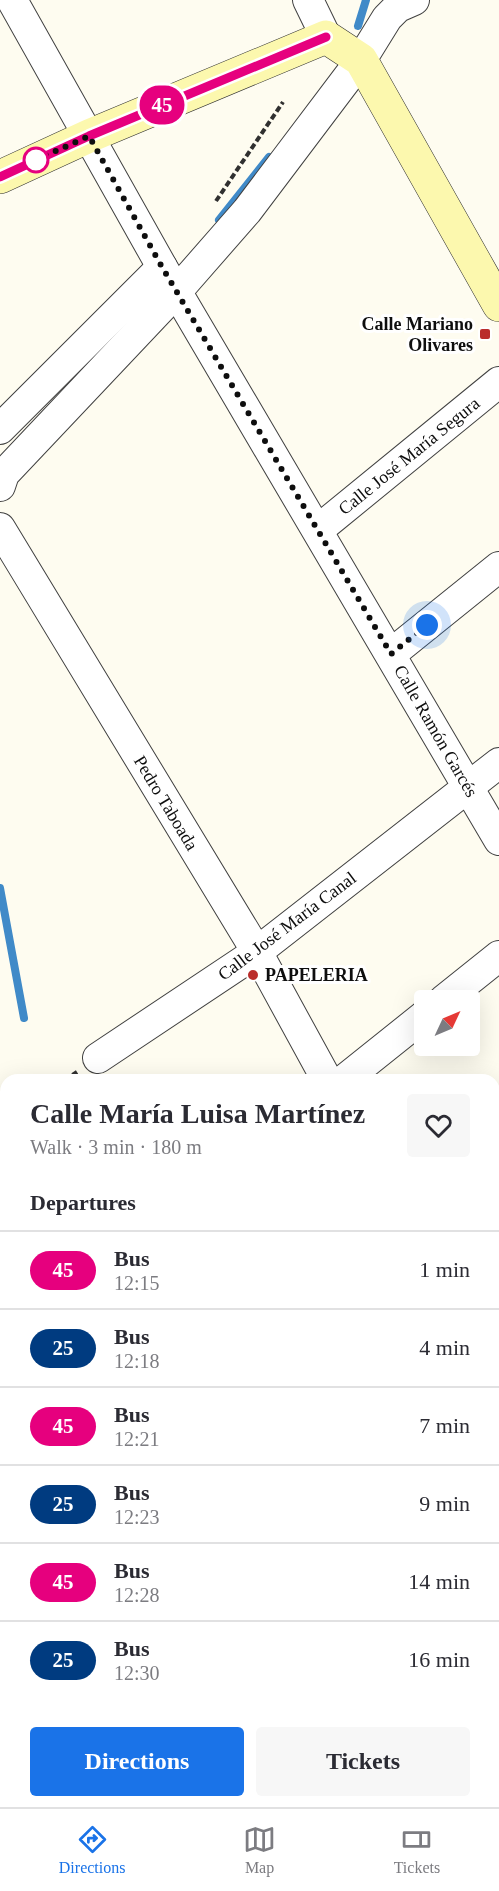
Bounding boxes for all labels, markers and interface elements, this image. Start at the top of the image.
line badge: 45 [135,86,189,124]
text: 45 [152,93,173,117]
unlabelled marker [23,147,49,173]
place label: Calle Mariano Olivares [362,314,473,355]
marker: Calle Mariano Olivares [478,327,492,341]
street label: Calle José María Segura [335,393,483,519]
your location [412,610,442,640]
street label: Calle Ramón Garcés [390,662,482,800]
street label: Pedro Taboada [130,752,202,854]
street label: Calle José María Canal [214,868,360,984]
place label: PAPELERIA [265,965,368,985]
marker: PAPELERIA [246,968,260,982]
north arrow [414,990,480,1056]
map controls [414,990,480,1056]
button: heart [407,1094,470,1157]
text: Calle María Luisa Martínez [30,1098,365,1129]
text: Walk · 3 min · 180 m [30,1136,202,1158]
text: Departures [30,1190,136,1215]
text: Bus [114,1246,149,1271]
text: 1 min [419,1257,470,1282]
text: 45 [53,1258,74,1282]
text: 12:15 [114,1272,160,1294]
text: Bus [114,1324,149,1349]
text: 4 min [419,1335,470,1360]
text: 25 [53,1336,74,1360]
text: 12:18 [114,1350,160,1372]
text: Bus [114,1402,149,1427]
text: 7 min [419,1413,470,1438]
text: 45 [53,1414,74,1438]
text: 12:21 [114,1428,160,1450]
text: Bus [114,1480,149,1505]
text: 9 min [419,1491,470,1516]
text: 25 [53,1492,74,1516]
text: 12:23 [114,1506,160,1528]
text: Bus [114,1558,149,1583]
text: 14 min [408,1569,470,1594]
text: 45 [53,1570,74,1594]
text: 12:28 [114,1584,160,1606]
text: Bus [114,1636,149,1661]
text: 16 min [408,1647,470,1672]
text: 25 [53,1648,74,1672]
text: 12:30 [114,1662,160,1684]
button: Directions [30,1727,244,1796]
button: Tickets [256,1727,470,1796]
tab: Directions [59,1823,125,1877]
tab: Map [243,1823,276,1877]
tab: Tickets [394,1823,440,1877]

